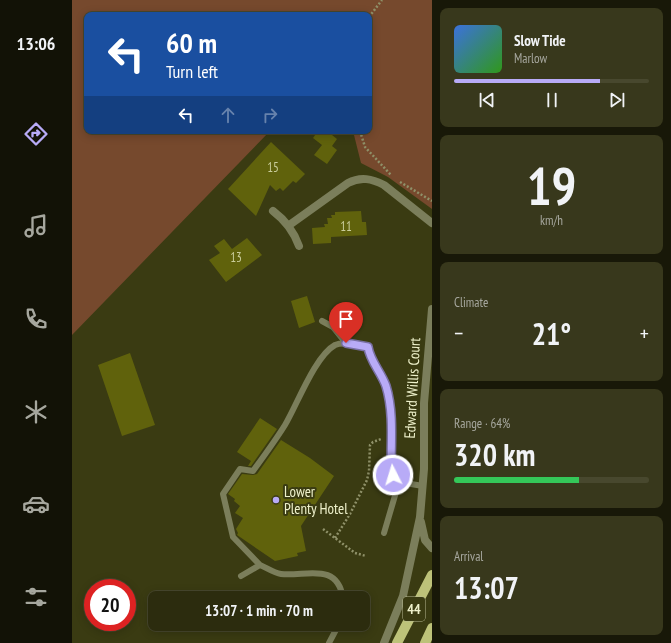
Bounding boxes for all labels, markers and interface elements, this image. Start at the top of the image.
text: 60 m [166,24,217,61]
icon: left [100,28,152,80]
text: Slow Tide [514,31,566,50]
text: 13:06 [17,32,55,55]
text: Marlow [514,50,547,67]
text: Turn left [166,60,218,83]
icon: previous [476,89,498,111]
icon: pause [541,89,563,111]
icon: next [606,89,628,111]
icon: left [175,104,197,126]
icon: ahead [217,104,239,126]
icon: right [259,104,281,126]
icon: directions [22,120,50,148]
text: 19 [527,152,576,219]
house number: 15 [267,159,279,176]
icon: music [22,212,50,240]
text: km/h [540,212,563,229]
house number: 11 [340,218,352,235]
house number: 13 [230,249,242,266]
text: Climate [454,294,488,311]
pin [329,302,363,343]
icon: phone [22,305,50,333]
icon: arrive [335,308,357,330]
text: 21° [532,314,571,353]
text: − [454,319,463,347]
text: + [640,319,649,347]
street label: Edward Willis Court [400,337,424,439]
icon: climate [22,398,50,426]
text: Range · 64% [454,415,510,432]
text: 320 km [454,435,535,474]
position arrow [372,454,414,496]
place label: Lower Plenty Hotel [284,482,348,518]
icon: car [22,490,50,518]
marker: Lower Plenty Hotel [271,495,281,505]
text: Arrival [454,548,483,565]
text: 13:07 [454,568,519,607]
speed limit sign: 20 [84,579,136,631]
icon: filters [22,583,50,611]
road number: 44 [403,597,425,621]
text: 13:07 · 1 min · 70 m [205,601,313,620]

